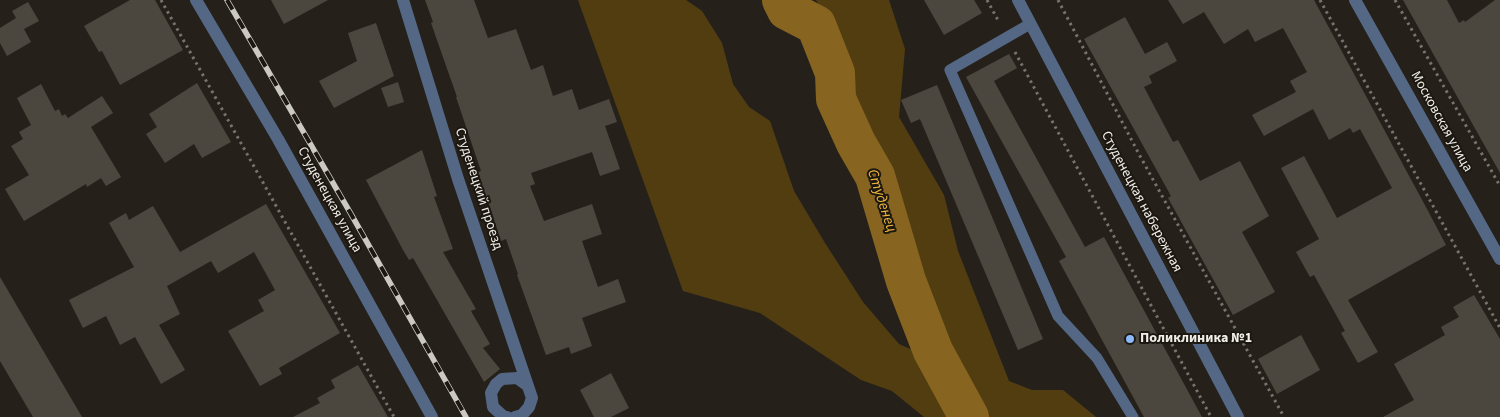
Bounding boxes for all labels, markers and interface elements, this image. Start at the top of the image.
street label: Московская улица [1406,69,1476,175]
street label: Студенецкий проезд [450,126,506,252]
street label: Студенецкая набережная [1097,129,1185,275]
street label: Студенецкая улица [293,144,365,256]
water label: Студенец [862,167,900,235]
place label: Поликлиника №1 [1140,331,1252,347]
marker: Поликлиника №1 [1124,333,1136,345]

